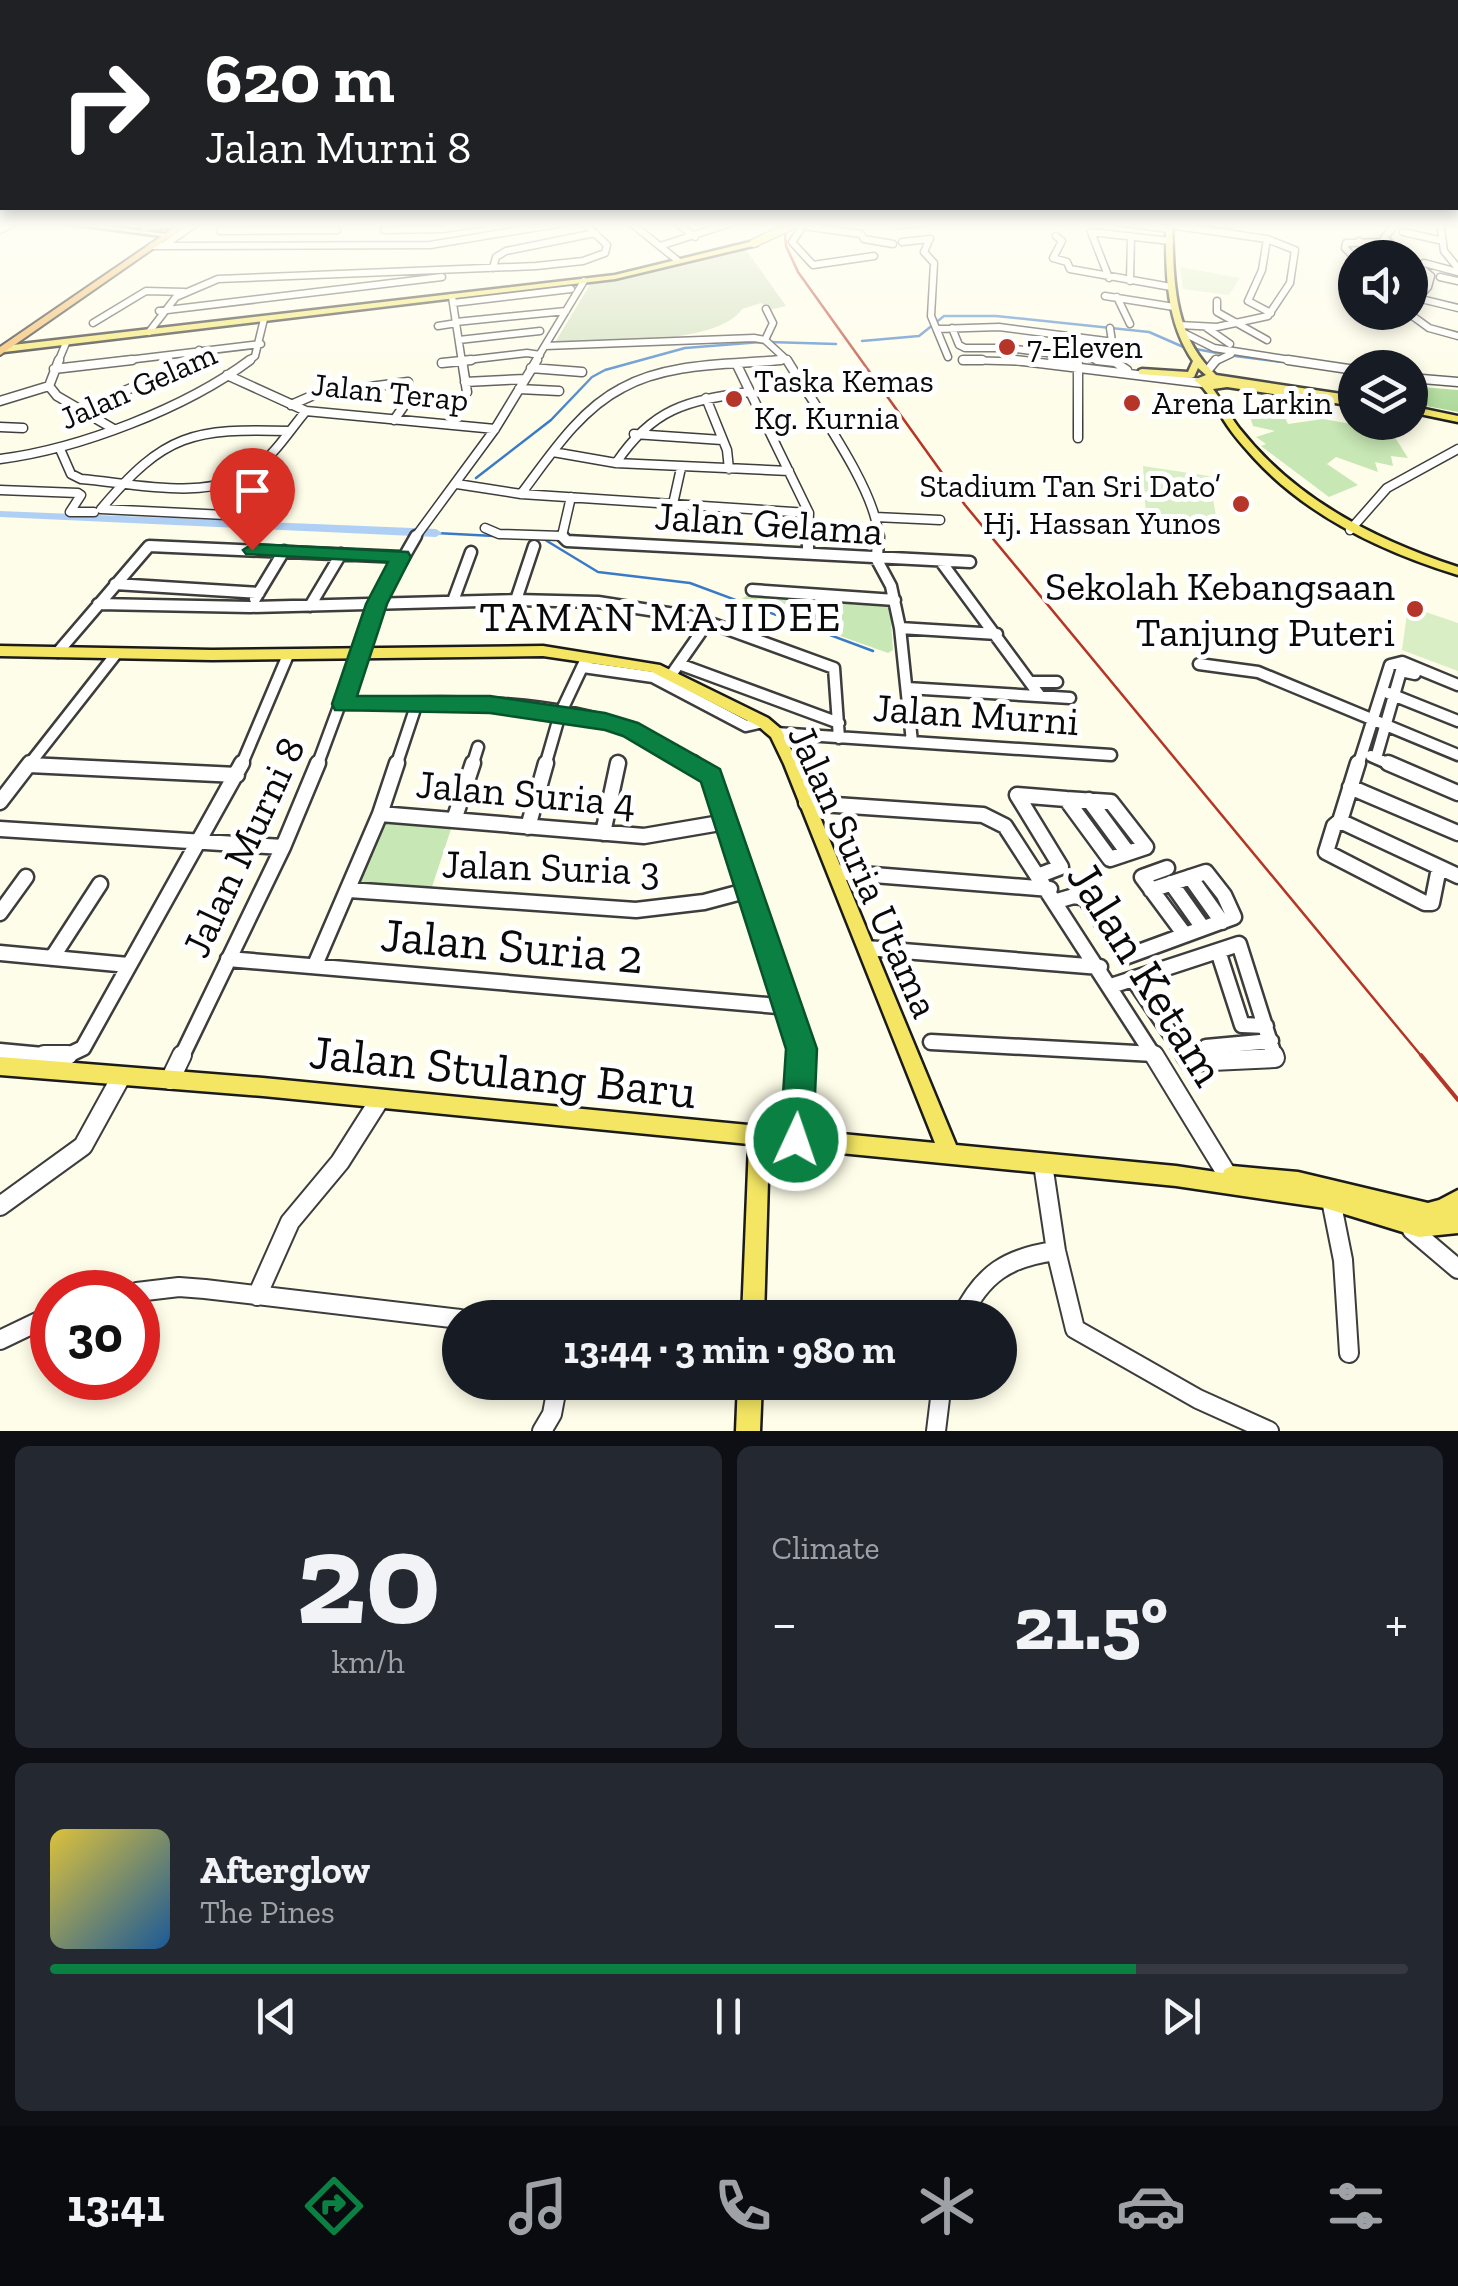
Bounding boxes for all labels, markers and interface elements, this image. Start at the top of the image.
text: 620 m [205,36,395,120]
icon: right [40,40,170,170]
text: Jalan Murni 8 [205,121,472,175]
map controls [1338,240,1428,440]
button: sound [1338,240,1428,330]
place label: 7-Eleven [1027,328,1143,366]
street label: Jalan Gelam [54,334,223,437]
marker: 7-Eleven [996,336,1018,358]
button: layers [1338,350,1428,440]
place label: Taska Kemas Kg. Kurnia [754,362,934,437]
street label: Jalan Terap [310,365,470,419]
place label: Arena Larkin [1152,384,1333,422]
marker: Taska Kemas Kg. Kurnia [723,388,745,410]
marker: Arena Larkin [1121,392,1143,414]
pin [210,448,295,551]
icon: arrive [225,463,280,518]
place label: Stadium Tan Sri Dato’ Hj. Hassan Yunos [919,467,1221,542]
street label: Jalan Gelama [653,491,885,555]
marker: Stadium Tan Sri Dato’ Hj. Hassan Yunos [1230,493,1252,515]
place label: Sekolah Kebangsaan Tanjung Puteri [1045,562,1395,656]
district label: TAMAN MAJIDEE [479,591,843,642]
marker: Sekolah Kebangsaan Tanjung Puteri [1404,598,1426,620]
street label: Jalan Murni [871,683,1081,745]
street label: Jalan Suria Utama [778,717,950,1025]
street label: Jalan Murni 8 [171,730,315,964]
street label: Jalan Suria 4 [414,759,638,827]
street label: Jalan Suria 3 [441,839,661,895]
street label: Jalan Ketam [1055,851,1238,1096]
street label: Jalan Suria 2 [378,906,645,985]
street label: Jalan Stulang Baru [307,1023,699,1120]
position arrow [744,1088,848,1192]
speed limit sign: 30 [30,1270,160,1400]
text: 13:44 · 3 min · 980 m [564,1327,895,1373]
text: 20 [296,1500,441,1656]
text: Climate [772,1529,880,1567]
text: 21.5° [1014,1578,1168,1668]
text: − [772,1590,797,1656]
text: + [1385,1590,1408,1656]
text: km/h [332,1643,405,1681]
text: Afterglow [200,1847,370,1893]
text: The Pines [200,1893,335,1931]
icon: previous [249,1989,304,2044]
icon: pause [701,1989,756,2044]
icon: next [1154,1989,1209,2044]
icon: directions [299,2171,369,2241]
icon: music [503,2171,573,2241]
icon: phone [708,2171,778,2241]
icon: climate [912,2171,982,2241]
icon: car [1116,2171,1186,2241]
icon: filters [1321,2171,1391,2241]
text: 13:41 [67,2179,164,2233]

